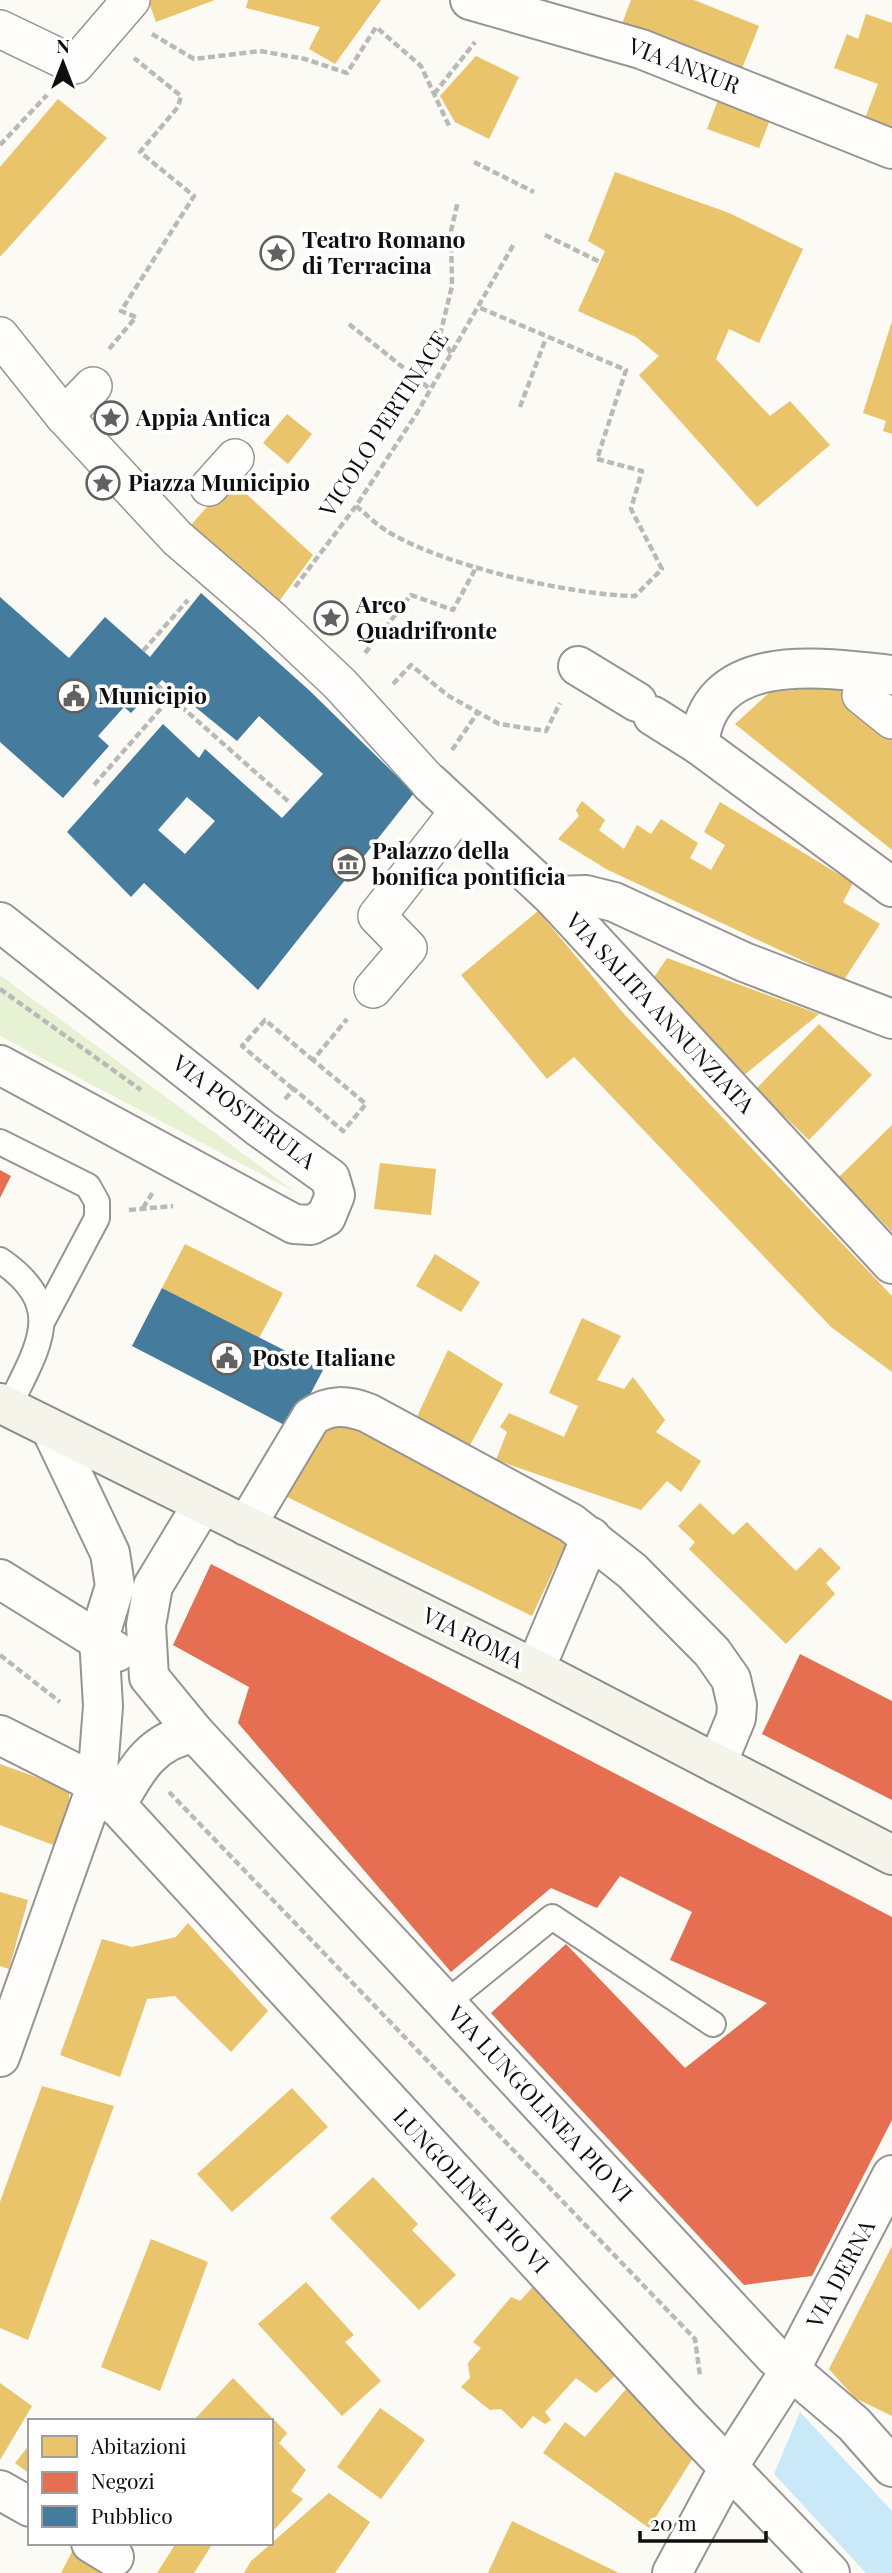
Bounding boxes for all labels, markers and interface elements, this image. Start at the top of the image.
north arrow [28,28,98,98]
street label: VIA ANXUR [623,29,746,100]
text: N [56,32,70,58]
place label: Teatro Romano di Terracina [302,223,466,280]
place icon: Teatro Romano di Terracina [258,234,296,272]
street label: VICOLO PERTINACE [310,324,454,523]
place icon: Appia Antica [92,399,130,437]
place label: Appia Antica [135,401,271,432]
place icon: Piazza Municipio [84,464,122,502]
place label: Piazza Municipio [128,466,310,497]
place label: Arco Quadrifronte [355,588,497,645]
place icon: Arco Quadrifronte [312,599,350,637]
public building icon: Municipio [55,677,93,715]
place label: Municipio [98,679,207,710]
place label: Palazzo della bonifica pontificia [372,834,566,891]
museum icon: Palazzo della bonifica pontificia [329,845,367,883]
street label: VIA SALITA ANNUNZIATA [559,904,763,1119]
street label: VIA POSTERULA [166,1046,323,1175]
public building icon: Poste Italiane [208,1339,246,1377]
place label: Poste Italiane [252,1341,395,1372]
street label: VIA ROMA [417,1598,530,1675]
street label: VIA LUNGOLINEA PIO VI [442,2000,638,2208]
street label: LUNGOLINEA PIO VI [387,2103,555,2279]
street label: VIA DERNA [798,2213,881,2334]
legend [28,2419,273,2545]
text: Abitazioni [90,2431,186,2459]
text: Negozi [91,2466,155,2494]
scale bar [640,2500,766,2544]
text: Pubblico [91,2501,173,2529]
text: 20 m [650,2508,697,2536]

